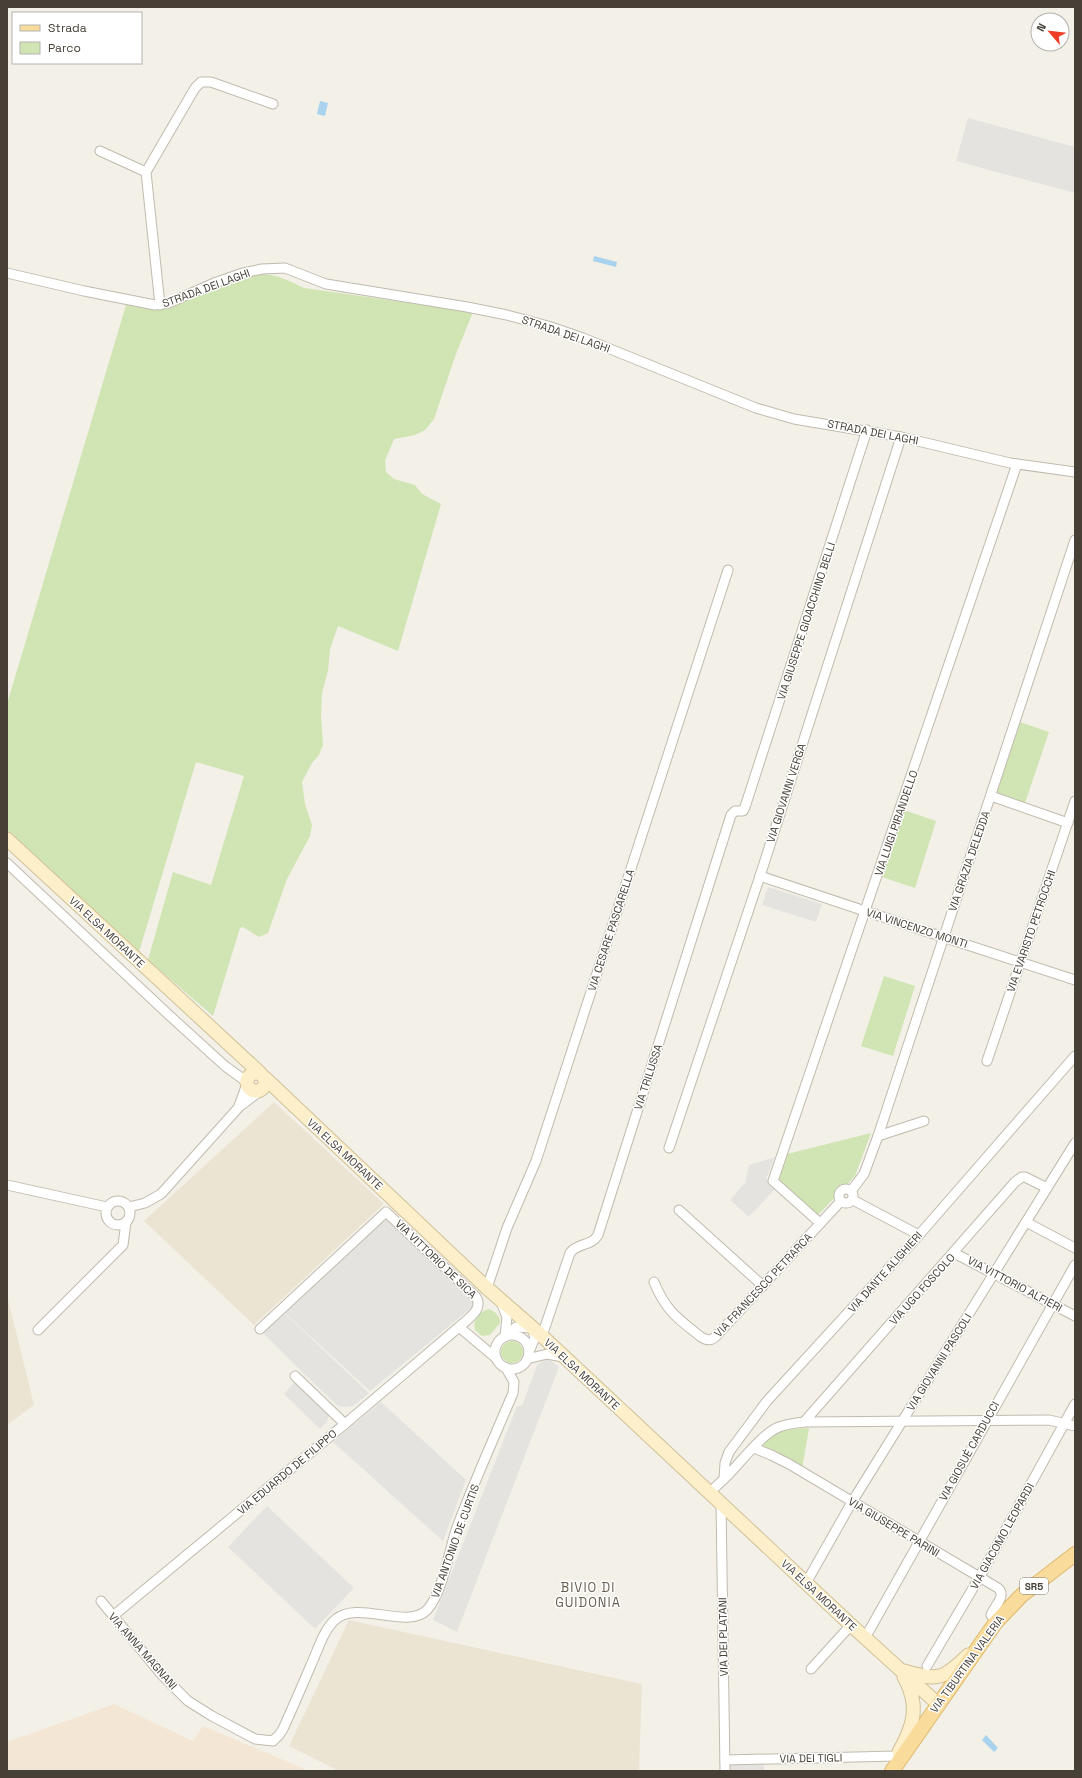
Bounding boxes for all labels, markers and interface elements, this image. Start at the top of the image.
legend [12,12,142,64]
north arrow [1030,12,1070,52]
text: Strada [48,20,87,36]
text: N [1033,21,1049,34]
text: Parco [48,40,81,56]
street label: STRADA DEI LAGHI [160,266,252,310]
street label: STRADA DEI LAGHI [520,312,612,356]
street label: STRADA DEI LAGHI [826,416,920,448]
street label: VIA GIUSEPPE GIOACCHINO BELLI [774,540,838,702]
street label: VIA GIOVANNI VERGA [763,742,809,844]
street label: VIA LUIGI PIRANDELLO [871,768,921,878]
street label: VIA GRAZIA DELEDDA [945,809,993,913]
street label: VIA CESARE PASCARELLA [585,867,637,993]
street label: VIA EVARISTO PETROCCHI [1003,868,1059,994]
street label: VIA ELSA MORANTE [66,893,148,971]
street label: VIA VINCENZO MONTI [864,905,970,951]
street label: VIA TRILUSSA [631,1042,665,1112]
street label: VIA ELSA MORANTE [304,1115,386,1193]
street label: VIA VITTORIO DE SICA [392,1216,480,1302]
street label: VIA DANTE ALIGHIERI [845,1228,925,1316]
street label: VIA FRANCESCO PETRARCA [711,1230,815,1340]
street label: VIA UGO FOSCOLO [886,1250,958,1328]
street label: VIA VITTORIO ALFIERI [965,1253,1065,1315]
street label: VIA GIOVANNI PASCOLI [903,1311,975,1413]
street label: VIA ELSA MORANTE [541,1335,623,1413]
street label: VIA GIOSUÈ CARDUCCI [936,1399,1002,1503]
street label: VIA EDUARDO DE FILIPPO [234,1426,340,1518]
street label: VIA GIACOMO LEOPARDI [967,1480,1037,1592]
street label: VIA ANTONIO DE CURTIS [428,1482,482,1600]
street label: VIA GIUSEPPE PARINI [846,1494,942,1560]
street label: VIA ELSA MORANTE [778,1556,860,1634]
road number: SR5 [1020,1578,1048,1594]
district label: BIVIO DI GUIDONIA [555,1579,621,1611]
street label: VIA DEI PLATANI [715,1597,731,1677]
street label: VIA ANNA MAGNANI [106,1609,180,1693]
street label: VIA TIBURTINA VALERIA [927,1612,1007,1716]
street label: VIA DEI TIGLI [779,1750,843,1766]

